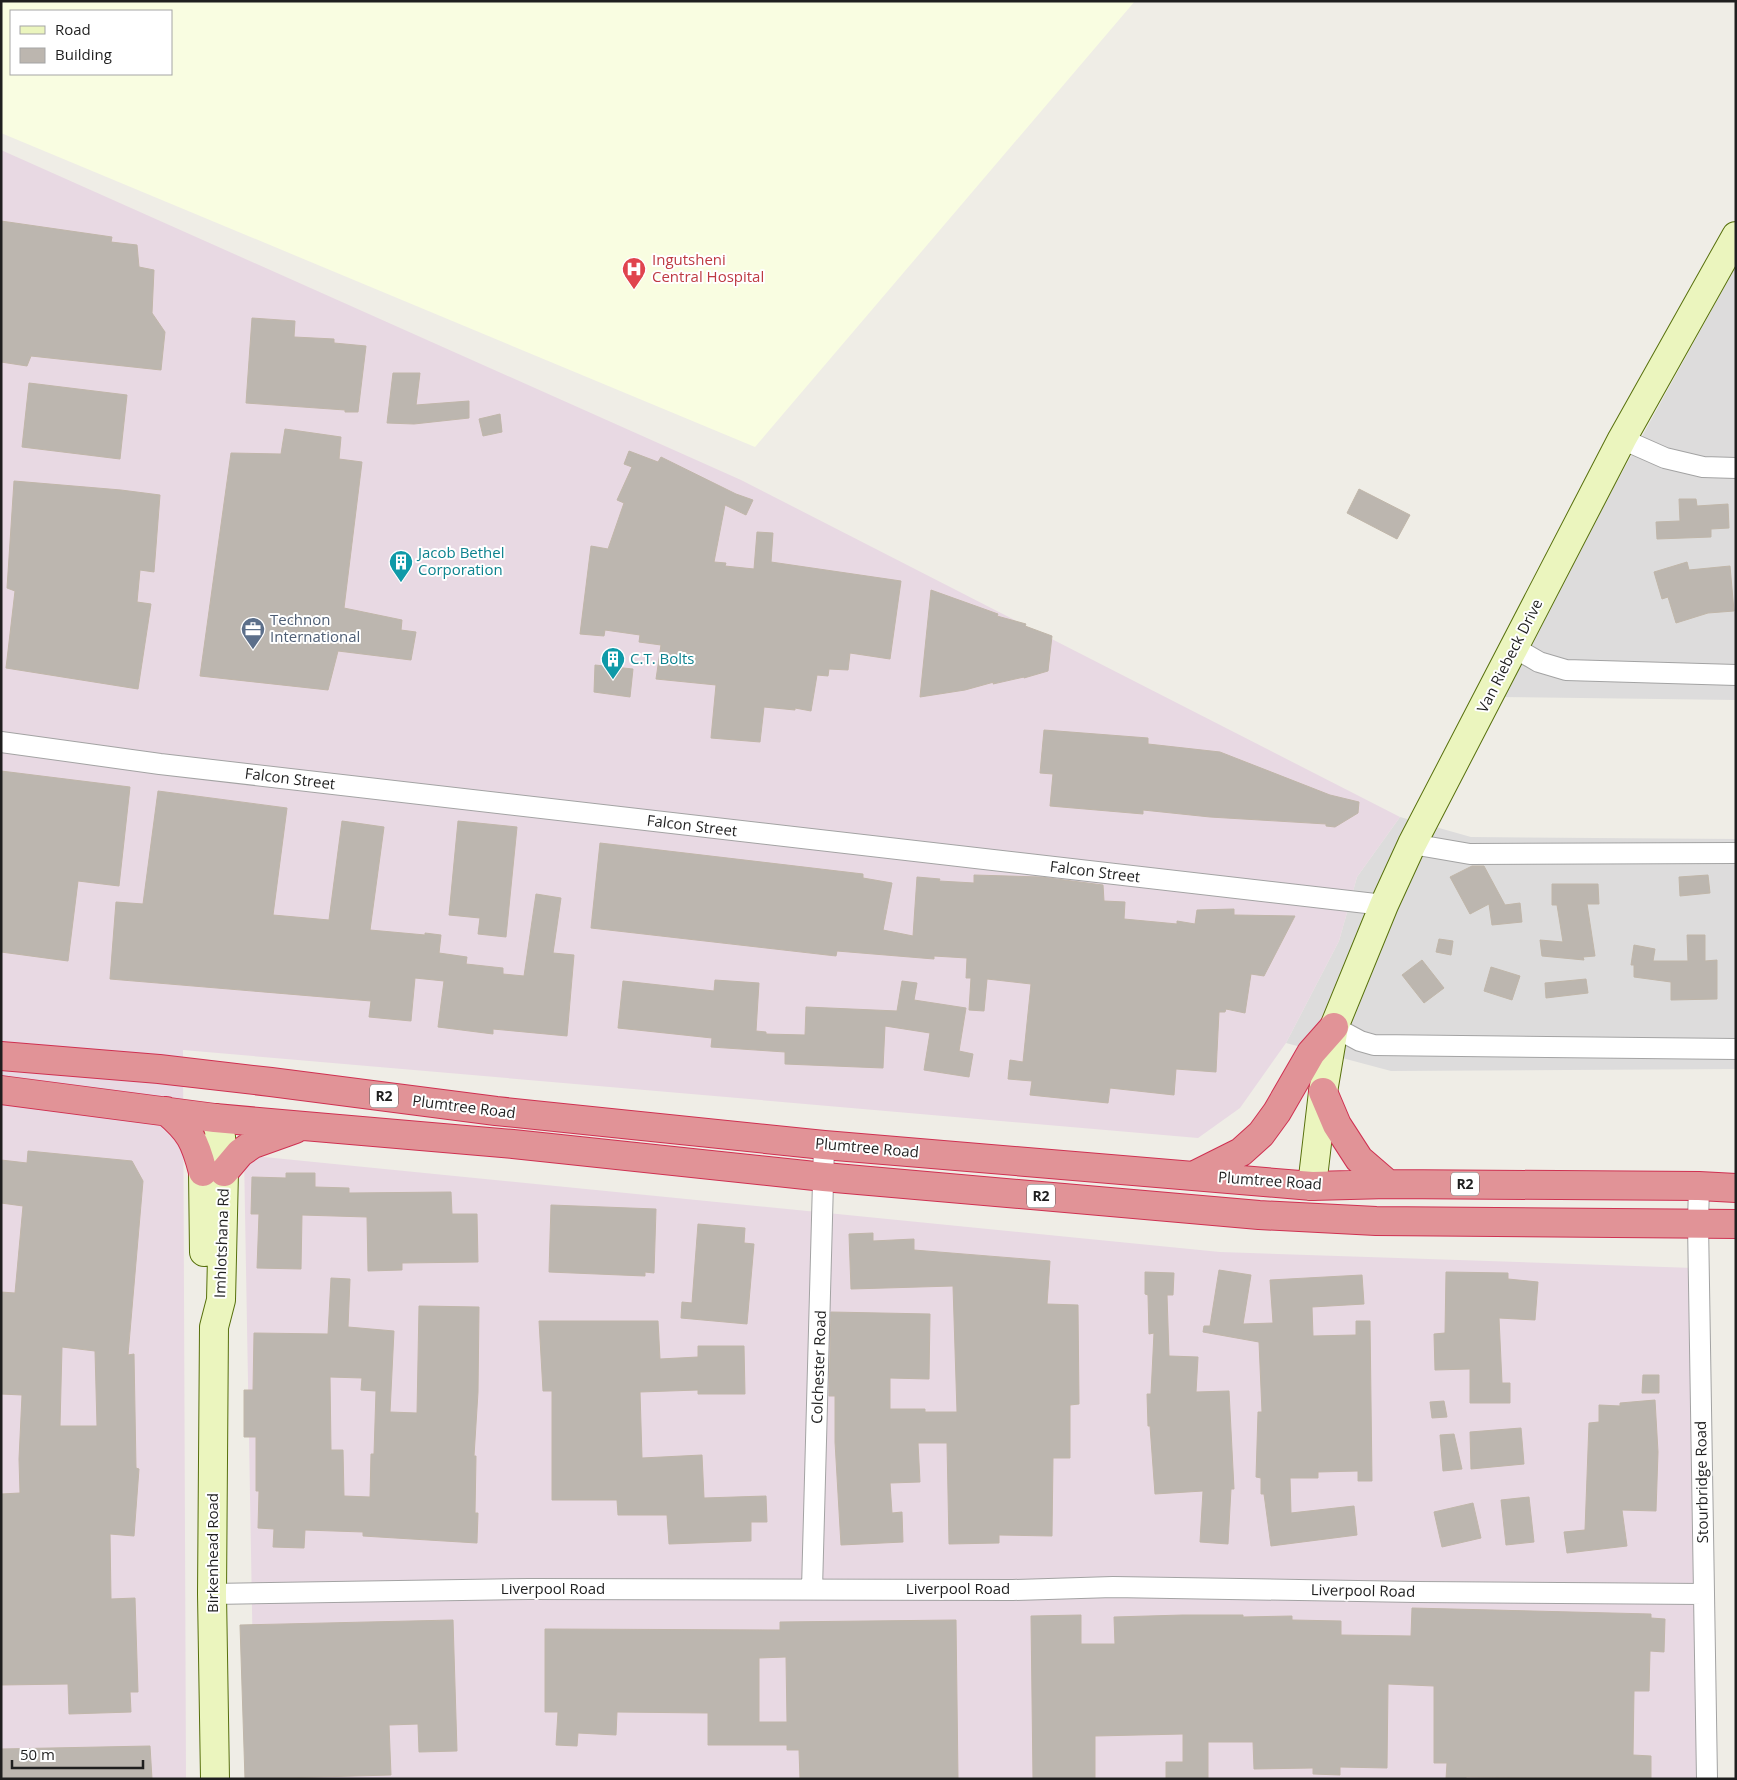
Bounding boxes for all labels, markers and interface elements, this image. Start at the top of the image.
legend [10,10,172,75]
text: Road [55,19,91,39]
text: Building [55,44,112,64]
place label: Ingutsheni Central Hospital [652,249,764,286]
hospital icon: Ingutsheni Central Hospital [621,256,647,290]
place label: Jacob Bethel Corporation [416,542,505,579]
building icon: Jacob Bethel Corporation [388,549,414,583]
street label: Van Riebeck Drive [1472,595,1546,716]
place label: Technon International [270,609,360,646]
office icon: Technon International [240,616,266,650]
building icon: C.T. Bolts [600,646,626,680]
place label: C.T. Bolts [630,648,694,668]
street label: Falcon Street [244,763,337,793]
street label: Falcon Street [646,810,739,840]
street label: Falcon Street [1049,856,1142,886]
road number: R2 [370,1084,398,1108]
street label: Plumtree Road [411,1090,517,1122]
street label: Plumtree Road [814,1133,920,1161]
street label: Plumtree Road [1218,1166,1323,1194]
road number: R2 [1451,1172,1479,1196]
road number: R2 [1027,1184,1055,1208]
street label: Imhlotshana Rd [209,1188,233,1298]
street label: Colchester Road [806,1310,830,1424]
street label: Stourbridge Road [1690,1421,1712,1543]
street label: Birkenhead Road [202,1493,222,1613]
street label: Liverpool Road [501,1578,605,1598]
street label: Liverpool Road [906,1578,1010,1598]
street label: Liverpool Road [1311,1579,1415,1601]
scale bar [12,1738,144,1770]
text: 50 m [20,1744,55,1764]

